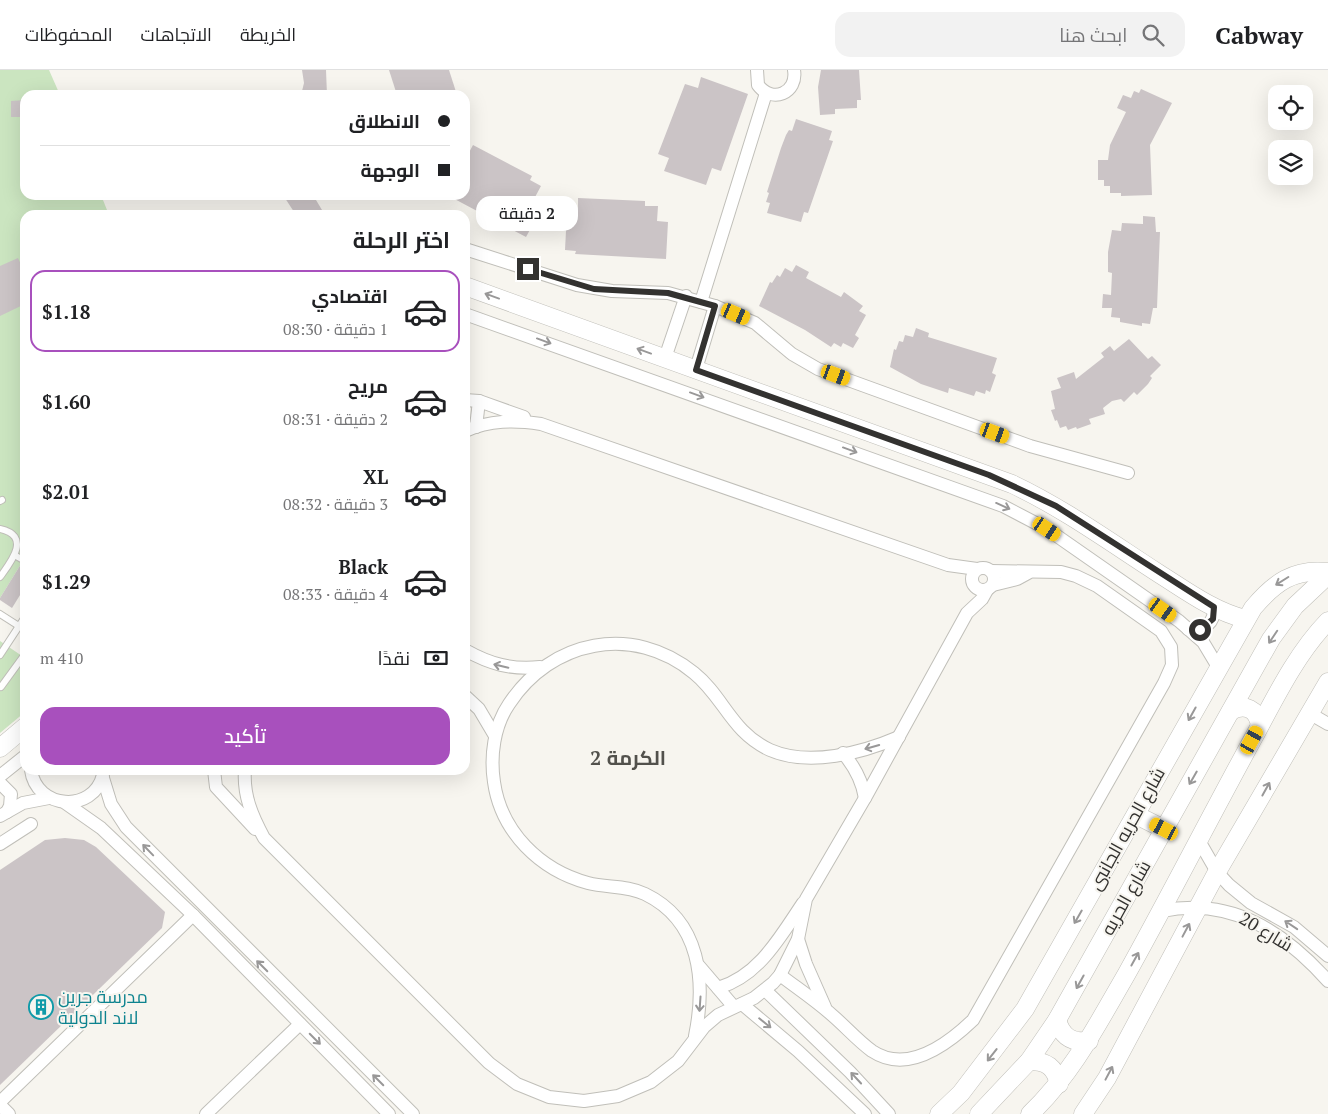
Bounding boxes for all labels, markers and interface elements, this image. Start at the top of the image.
search box [835,12,1185,57]
text: Cabway [1215,19,1303,51]
icon: search [1139,21,1167,49]
text: المحفوظات [25,22,113,46]
text: الاتجاهات [141,22,212,46]
text: الخريطة [240,22,296,46]
text: ابحث هنا [1059,22,1127,47]
map controls [1268,85,1313,185]
button: locate [1268,85,1313,130]
text: الانطلاق [349,108,420,133]
button: layers [1268,140,1313,185]
text: الوجهة [360,157,420,182]
callout: 2 دقيقة [477,196,579,232]
text: 2 دقيقة [499,202,555,224]
text: اختر الرحلة [353,225,450,254]
route end [517,258,539,280]
text: اقتصادي [312,283,388,308]
icon: car [403,289,448,334]
one-way arrow [484,291,500,300]
text: $1.18 [42,299,91,324]
car [719,301,752,327]
text: 1 دقيقة · 08:30 [283,318,388,340]
one-way arrow [536,337,552,346]
one-way arrow [637,346,653,355]
car [819,363,852,387]
text: مريح [348,373,388,398]
icon: car [403,379,448,424]
text: $1.60 [42,389,91,414]
one-way arrow [689,391,705,400]
text: 2 دقيقة · 08:31 [283,408,388,430]
car [978,421,1011,445]
one-way arrow [842,446,858,455]
text: XL [363,464,388,489]
icon: car [403,469,448,514]
text: $2.01 [42,479,91,504]
text: 3 دقيقة · 08:32 [283,493,388,515]
one-way arrow [995,502,1010,512]
car [1030,514,1063,544]
text: Black [339,554,388,579]
icon: car [403,559,448,604]
text: $1.29 [42,569,91,594]
one-way arrow [1275,577,1289,587]
text: 4 دقيقة · 08:33 [283,583,388,605]
car [1146,595,1179,625]
route start [1189,619,1211,641]
one-way arrow [1268,630,1278,644]
icon: cash [422,644,450,672]
text: نقدًا [378,645,410,670]
text: 410 m [40,647,83,669]
one-way arrow [493,661,509,670]
button: تأكيد [40,707,450,765]
one-way arrow [1186,707,1196,721]
car [1238,723,1265,757]
one-way arrow [864,743,880,753]
district label: الكرمة 2 [590,744,666,771]
street label: شارع الحريه الجانبى [1082,763,1171,895]
one-way arrow [1187,771,1197,785]
one-way arrow [1261,781,1271,796]
car [1147,816,1180,842]
one-way arrow [142,844,154,856]
street label: شارع الحريه [1095,856,1156,940]
street label: شارع 20 [1235,906,1298,957]
one-way arrow [1072,910,1082,924]
one-way arrow [1284,919,1298,929]
one-way arrow [1182,924,1192,938]
one-way arrow [1130,951,1140,966]
one-way arrow [257,960,269,972]
one-way arrow [1075,974,1085,989]
place label: مدرسة جرين لاند الدولية [58,984,148,1029]
building icon: مدرسة جرين لاند الدولية [28,994,54,1020]
one-way arrow [695,996,704,1012]
one-way arrow [758,1017,771,1028]
one-way arrow [309,1033,321,1045]
one-way arrow [986,1048,997,1061]
one-way arrow [1104,1066,1114,1081]
one-way arrow [850,1072,862,1085]
one-way arrow [372,1074,384,1086]

